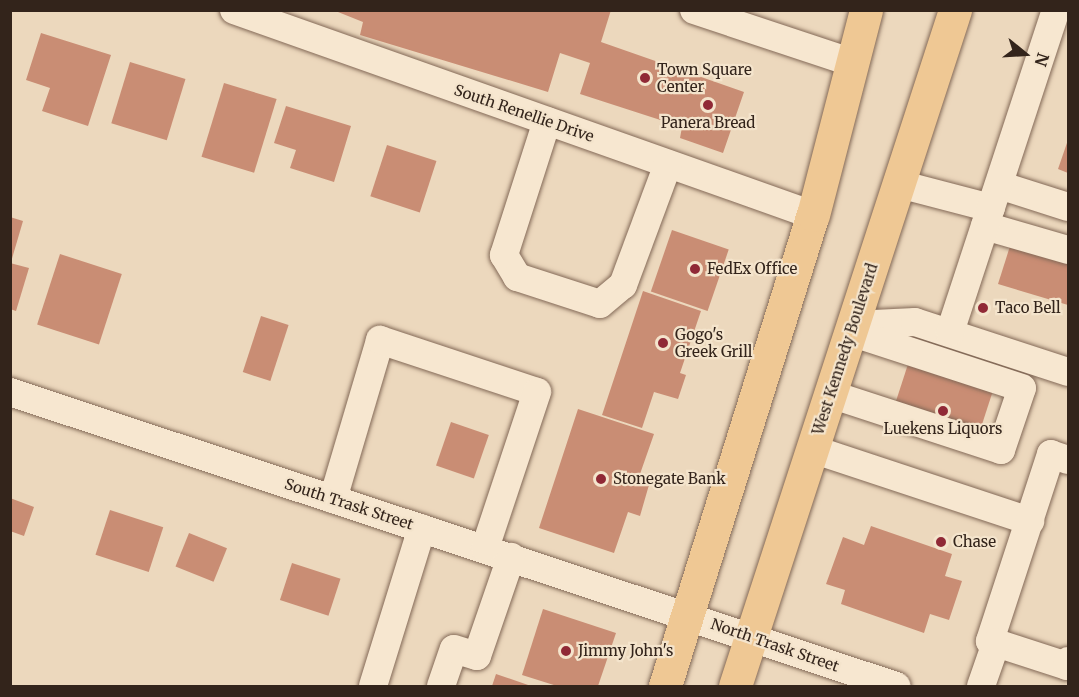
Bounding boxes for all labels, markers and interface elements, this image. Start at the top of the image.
north arrow [995,24,1055,84]
text: N [1031,50,1054,69]
place label: Town Square Center [657,60,752,95]
marker: Town Square Center [638,71,652,85]
street label: South Renellie Drive [452,81,596,145]
marker: Panera Bread [701,98,715,112]
place label: Panera Bread [661,114,755,132]
place label: FedEx Office [707,260,797,278]
street label: West Kennedy Boulevard [809,261,881,437]
marker: FedEx Office [688,262,702,276]
place label: Taco Bell [995,299,1061,317]
marker: Taco Bell [976,301,990,315]
place label: Gogo's Greek Grill [675,325,752,360]
marker: Gogo's Greek Grill [656,336,670,350]
marker: Luekens Liquors [936,404,950,418]
place label: Luekens Liquors [884,420,1002,438]
place label: Stonegate Bank [613,470,726,488]
marker: Stonegate Bank [594,472,608,486]
street label: South Trask Street [282,475,416,533]
place label: Chase [953,533,996,551]
marker: Chase [934,535,948,549]
street label: North Trask Street [709,615,841,675]
place label: Jimmy John's [578,642,673,660]
marker: Jimmy John's [559,644,573,658]

